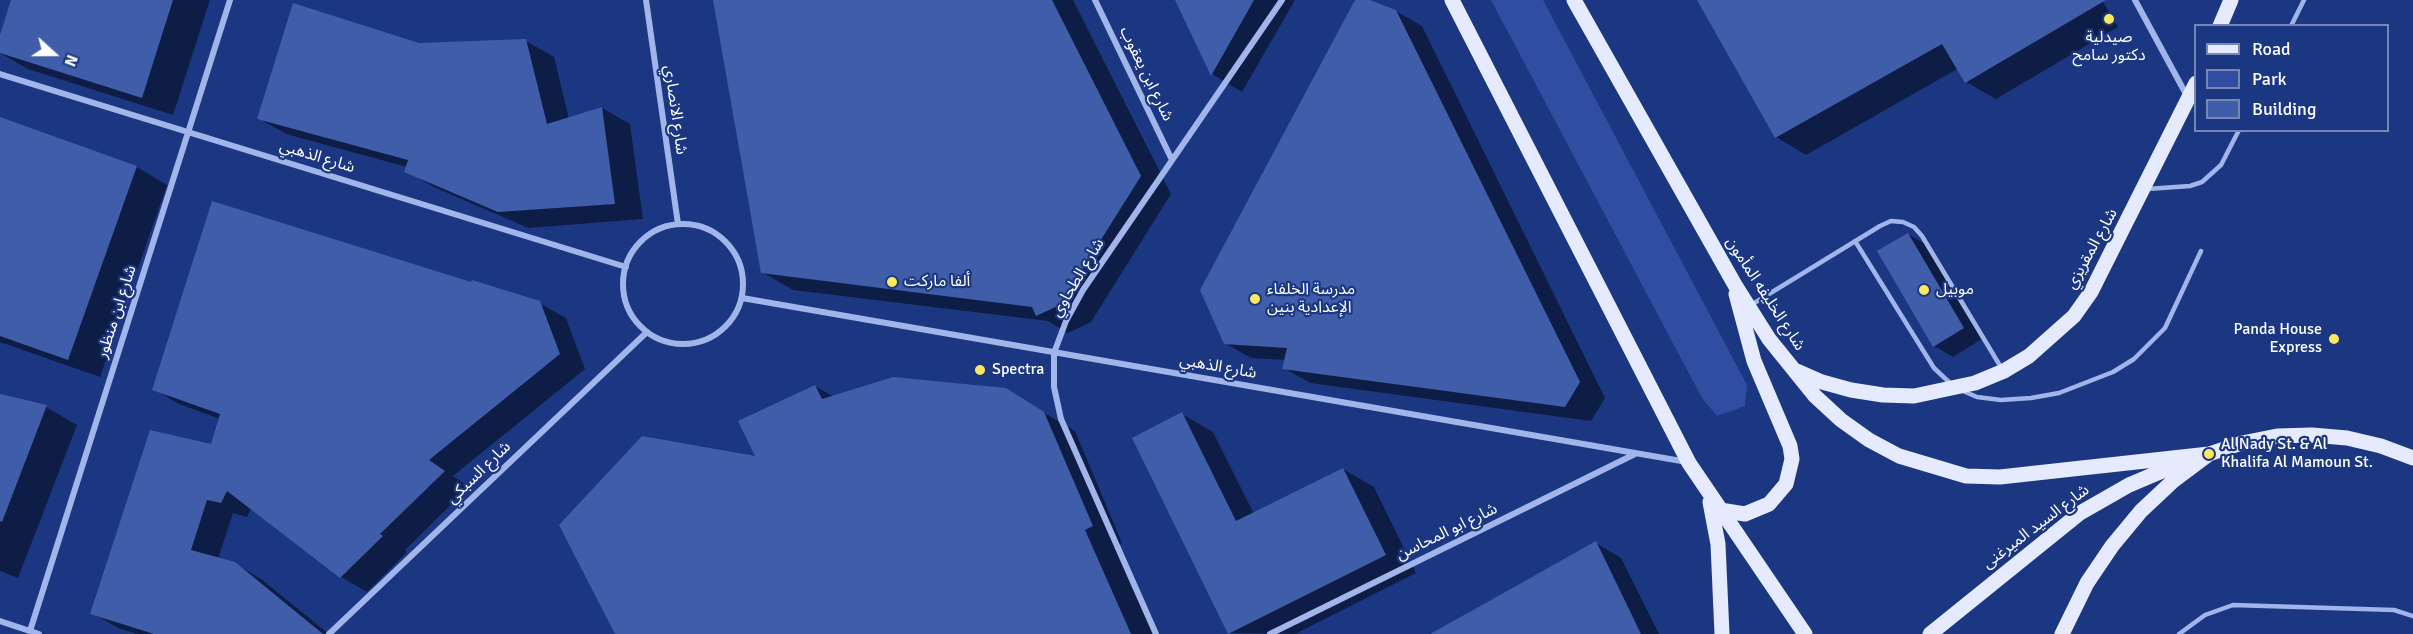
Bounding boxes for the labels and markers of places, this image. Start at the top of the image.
marker: صيدلية دكتور سامح [2102,12,2116,26]
place label: صيدلية دكتور سامح [2072,28,2146,66]
place label: ألفا ماركت [904,272,970,292]
marker: ألفا ماركت [885,275,899,289]
place label: مدرسة الخلفاء الإعدادية بنين [1267,280,1355,318]
place label: موبيل [1936,280,1974,300]
marker: موبيل [1917,283,1931,297]
marker: مدرسة الخلفاء الإعدادية بنين [1248,292,1262,306]
place label: Panda House Express [2233,320,2322,358]
marker: Panda House Express [2327,332,2341,346]
place label: Spectra [992,360,1044,380]
marker: Spectra [973,363,987,377]
place label: Al Nady St. & Al Khalifa Al Mamoun St. [2221,435,2373,473]
marker: Al Nady St. & Al Khalifa Al Mamoun St. [2202,447,2216,461]

